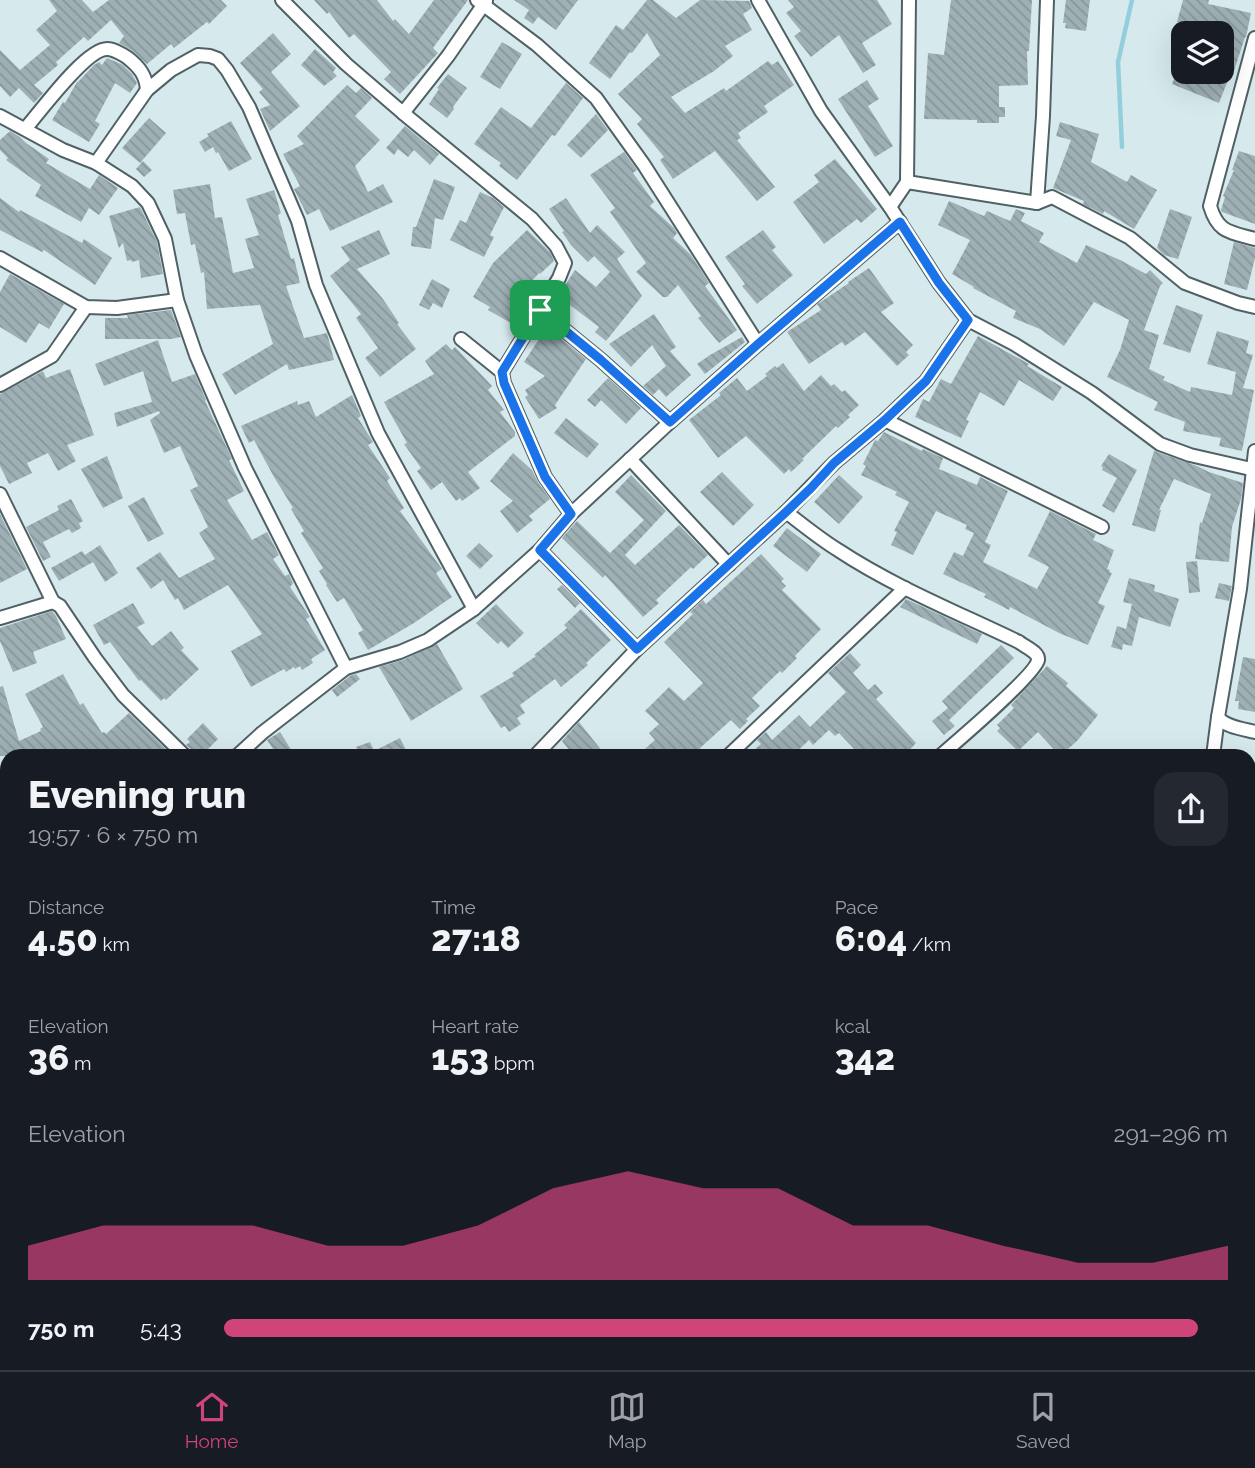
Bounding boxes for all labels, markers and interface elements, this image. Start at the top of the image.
map controls [1171,21,1234,84]
button: layers [1171,21,1234,84]
pin [510,280,570,340]
icon: arrive [521,291,559,329]
text: Evening run [28,772,246,817]
button: share [1154,772,1228,846]
text: 19:57 · 6 × 750 m [28,821,198,848]
text: Distance [28,896,104,918]
text: Time [431,896,476,918]
text: Pace [835,896,878,918]
text: 4.50 [28,918,98,959]
text: 27:18 [431,918,521,959]
text: 6:04 [835,918,907,959]
text: km [98,933,130,955]
text: /km [907,933,951,955]
text: Elevation [28,1015,109,1037]
text: Heart rate [431,1015,519,1037]
text: kcal [835,1015,870,1037]
text: 36 [28,1037,69,1078]
text: 153 [431,1037,489,1078]
text: 342 [835,1037,895,1078]
text: m [69,1052,92,1074]
text: bpm [489,1052,535,1074]
text: Elevation [28,1120,126,1147]
text: 291–296 m [1114,1120,1228,1147]
text: 750 m [28,1315,94,1342]
text: 5:43 [140,1315,182,1342]
tab: Home [185,1388,238,1452]
tab: Map [608,1388,647,1452]
tab: Saved [1016,1388,1070,1452]

